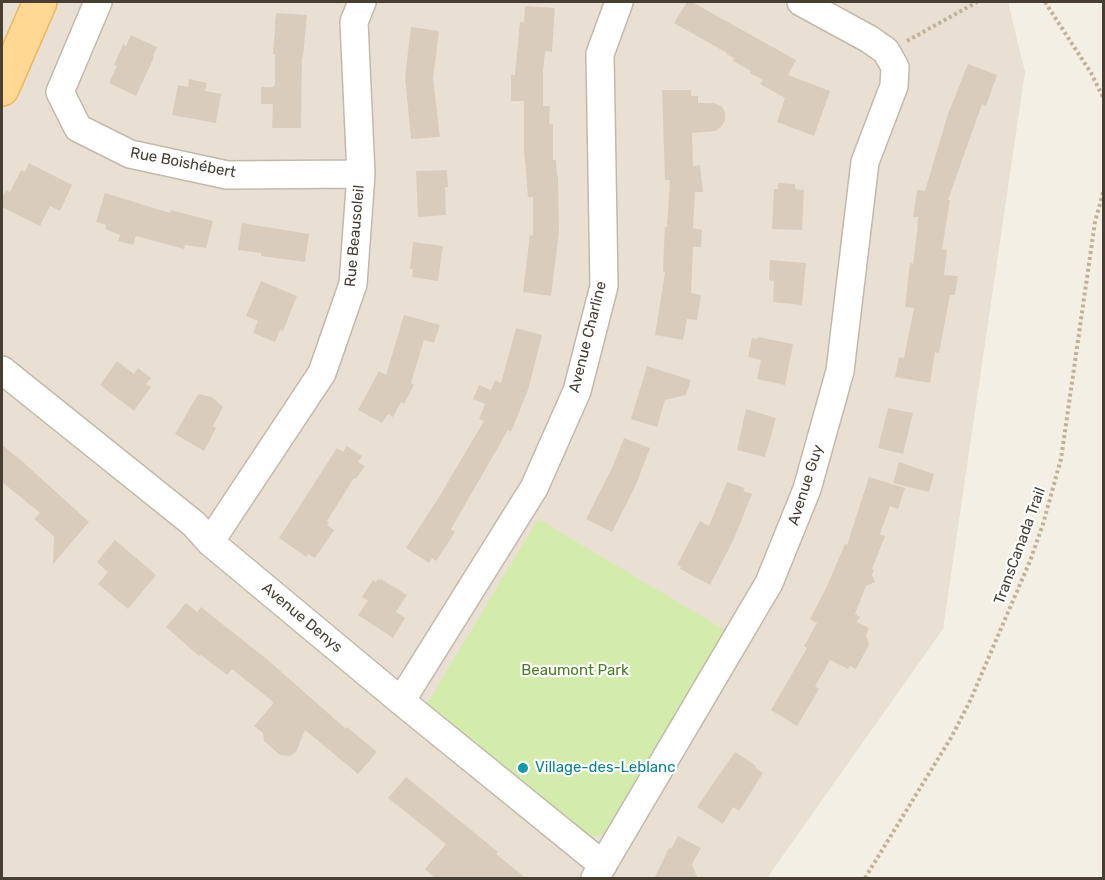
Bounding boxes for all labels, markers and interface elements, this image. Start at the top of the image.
street label: Rue Boishébert [129,144,237,182]
street label: Rue Beausoleil [342,184,368,288]
street label: Avenue Charline [565,279,611,395]
street label: Avenue Guy [785,442,827,528]
street label: TransCanada Trail [990,485,1050,607]
street label: Avenue Denys [258,579,346,657]
park label: Beaumont Park [521,662,629,680]
place label: Village-des-Leblanc [535,759,675,777]
marker: Village-des-Leblanc [516,761,530,775]

